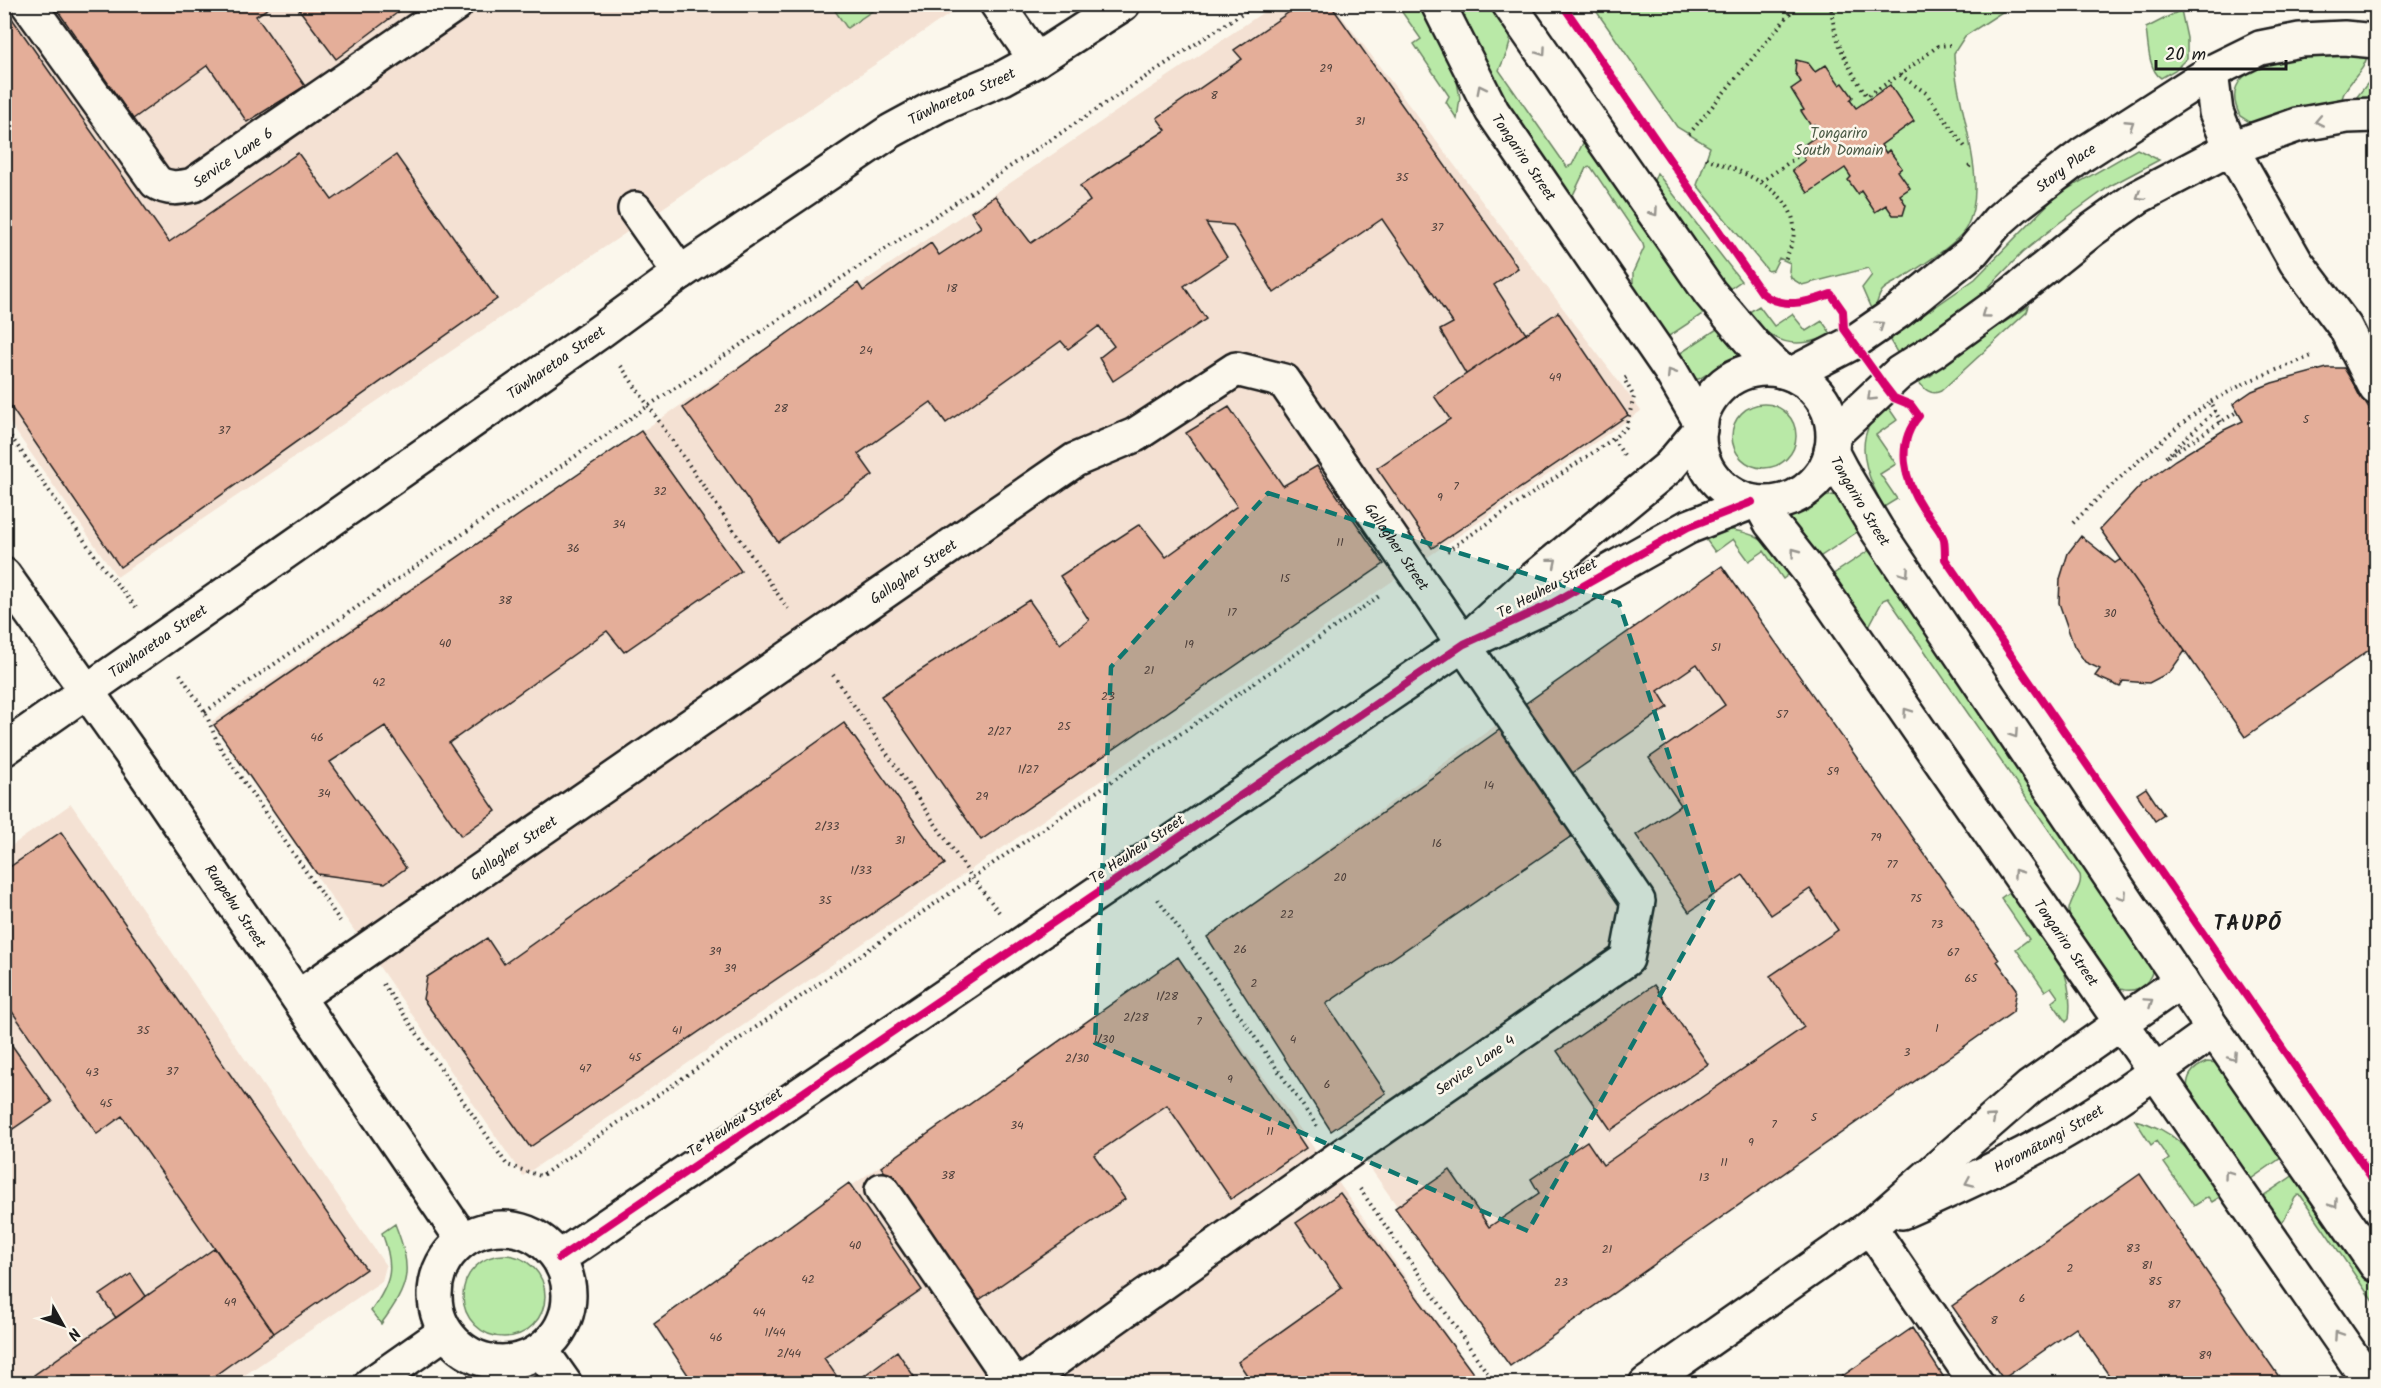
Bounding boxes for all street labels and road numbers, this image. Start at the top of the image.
street label: Tūwharetoa Street [904,62,1021,132]
street label: Tongariro Street [1484,109,1562,207]
street label: Service Lane 6 [188,122,279,195]
street label: Story Place [2031,138,2102,199]
street label: Tūwharetoa Street [502,320,611,406]
street label: Tongariro Street [1823,452,1896,552]
street label: Gallagher Street [1357,498,1435,596]
street label: Gallagher Street [865,534,963,611]
street label: Te Heuheu Street [1493,552,1602,626]
street label: Tūwharetoa Street [104,599,213,685]
street label: Te Heuheu Street [1085,809,1190,891]
street label: Gallagher Street [465,810,563,888]
street label: Ruapehu Street [198,860,272,953]
street label: Tongariro Street [2027,895,2104,992]
street label: Service Lane 4 [1430,1029,1521,1102]
street label: Te Heuheu Street [683,1082,788,1164]
street label: Horomātangi Street [1990,1099,2109,1180]

